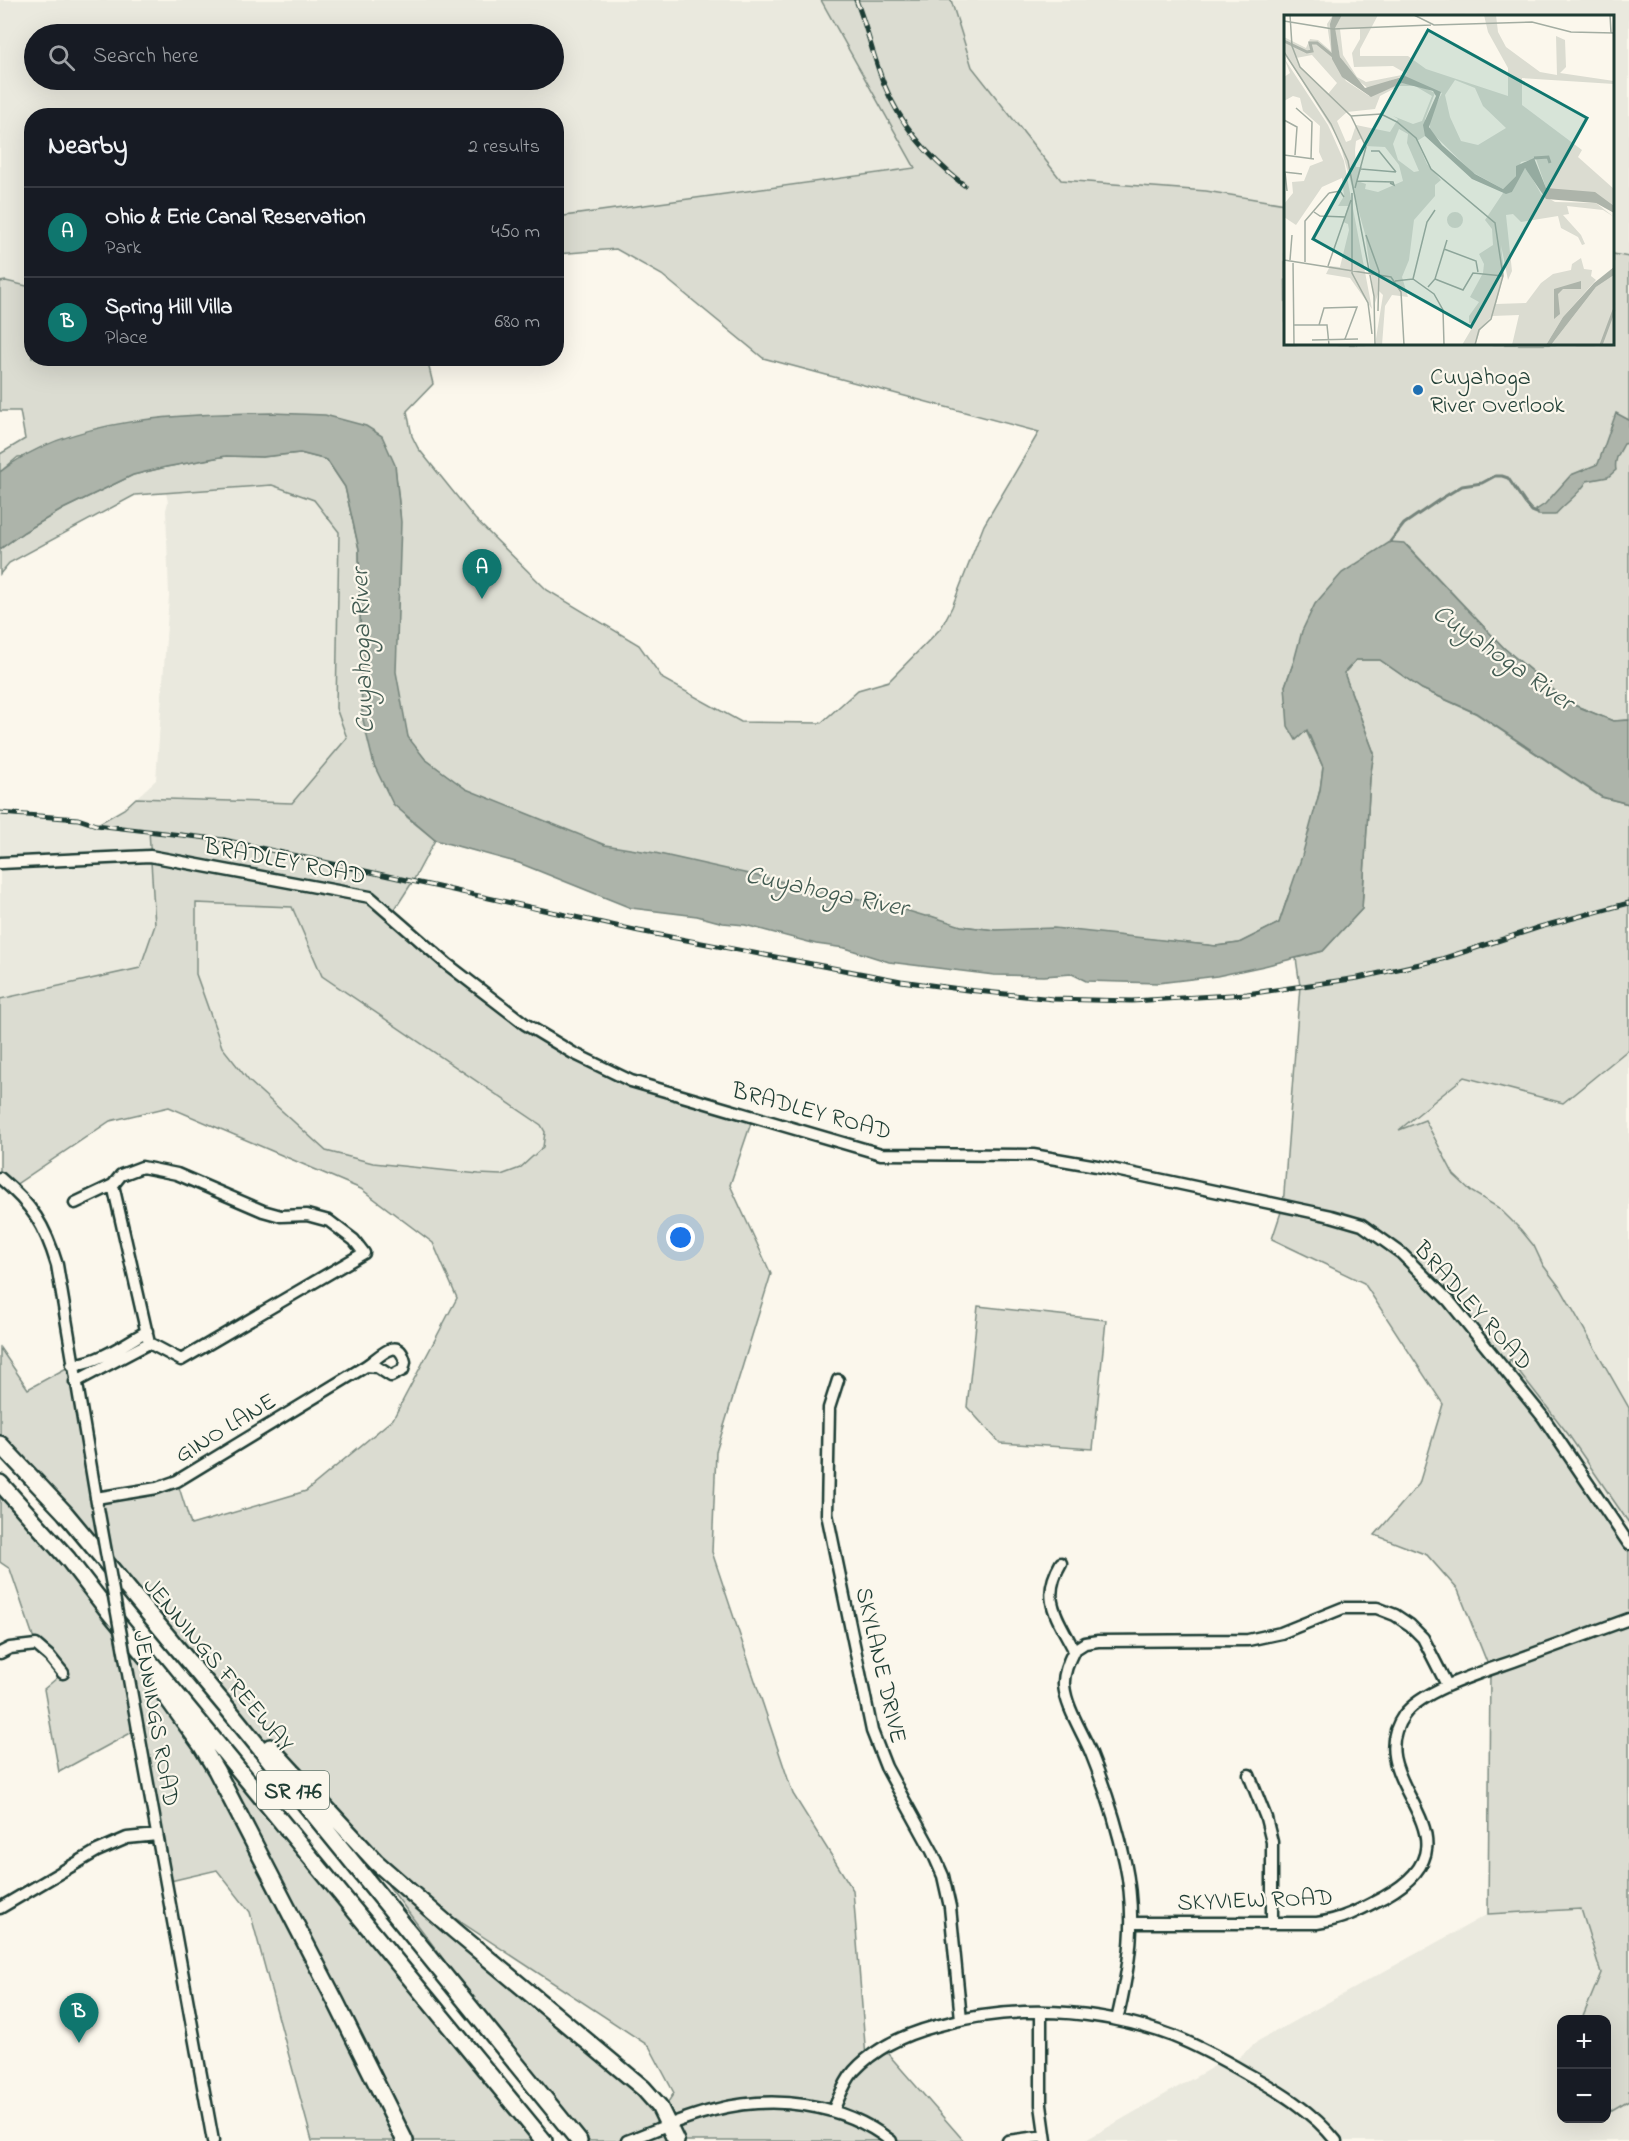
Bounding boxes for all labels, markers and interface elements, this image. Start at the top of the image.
inset map [1284,15,1614,345]
search box [24,24,564,90]
icon: search [45,41,78,74]
text: Search here [93,41,198,73]
text: Nearby [48,128,127,166]
text: 2 results [468,133,540,162]
text: Ohio & Erie Canal Reservation [105,202,366,234]
text: A [61,218,74,247]
text: 450 m [491,218,540,247]
text: Park [105,234,141,263]
text: Spring Hill Villa [105,292,232,324]
text: B [61,308,74,337]
text: 680 m [495,308,540,337]
text: Place [105,324,147,353]
place label: Cuyahoga River Overlook [1430,361,1565,424]
marker: Cuyahoga River Overlook [1411,383,1425,397]
pin: A [462,550,502,599]
water label: Cuyahoga River [342,565,386,734]
water label: Cuyahoga River [1424,595,1583,723]
street label: BRADLEY ROAD [200,829,368,895]
water label: Cuyahoga River [742,857,914,929]
street label: BRADLEY ROAD [727,1074,895,1151]
your location [666,1223,695,1252]
street label: BRADLEY ROAD [1404,1233,1540,1379]
street label: GINO LANE [169,1385,284,1473]
street label: JENNINGS FREEWAY [133,1570,301,1761]
street label: SKYLANE DRIVE [845,1584,915,1747]
street label: JENNINGS ROAD [122,1627,187,1809]
road number: SR 176 [257,1771,329,1809]
street label: SKYVIEW ROAD [1177,1881,1334,1922]
pin: B [60,1994,98,2043]
map controls [1557,2015,1611,2123]
button: + [1557,2015,1611,2069]
button: − [1557,2069,1611,2123]

